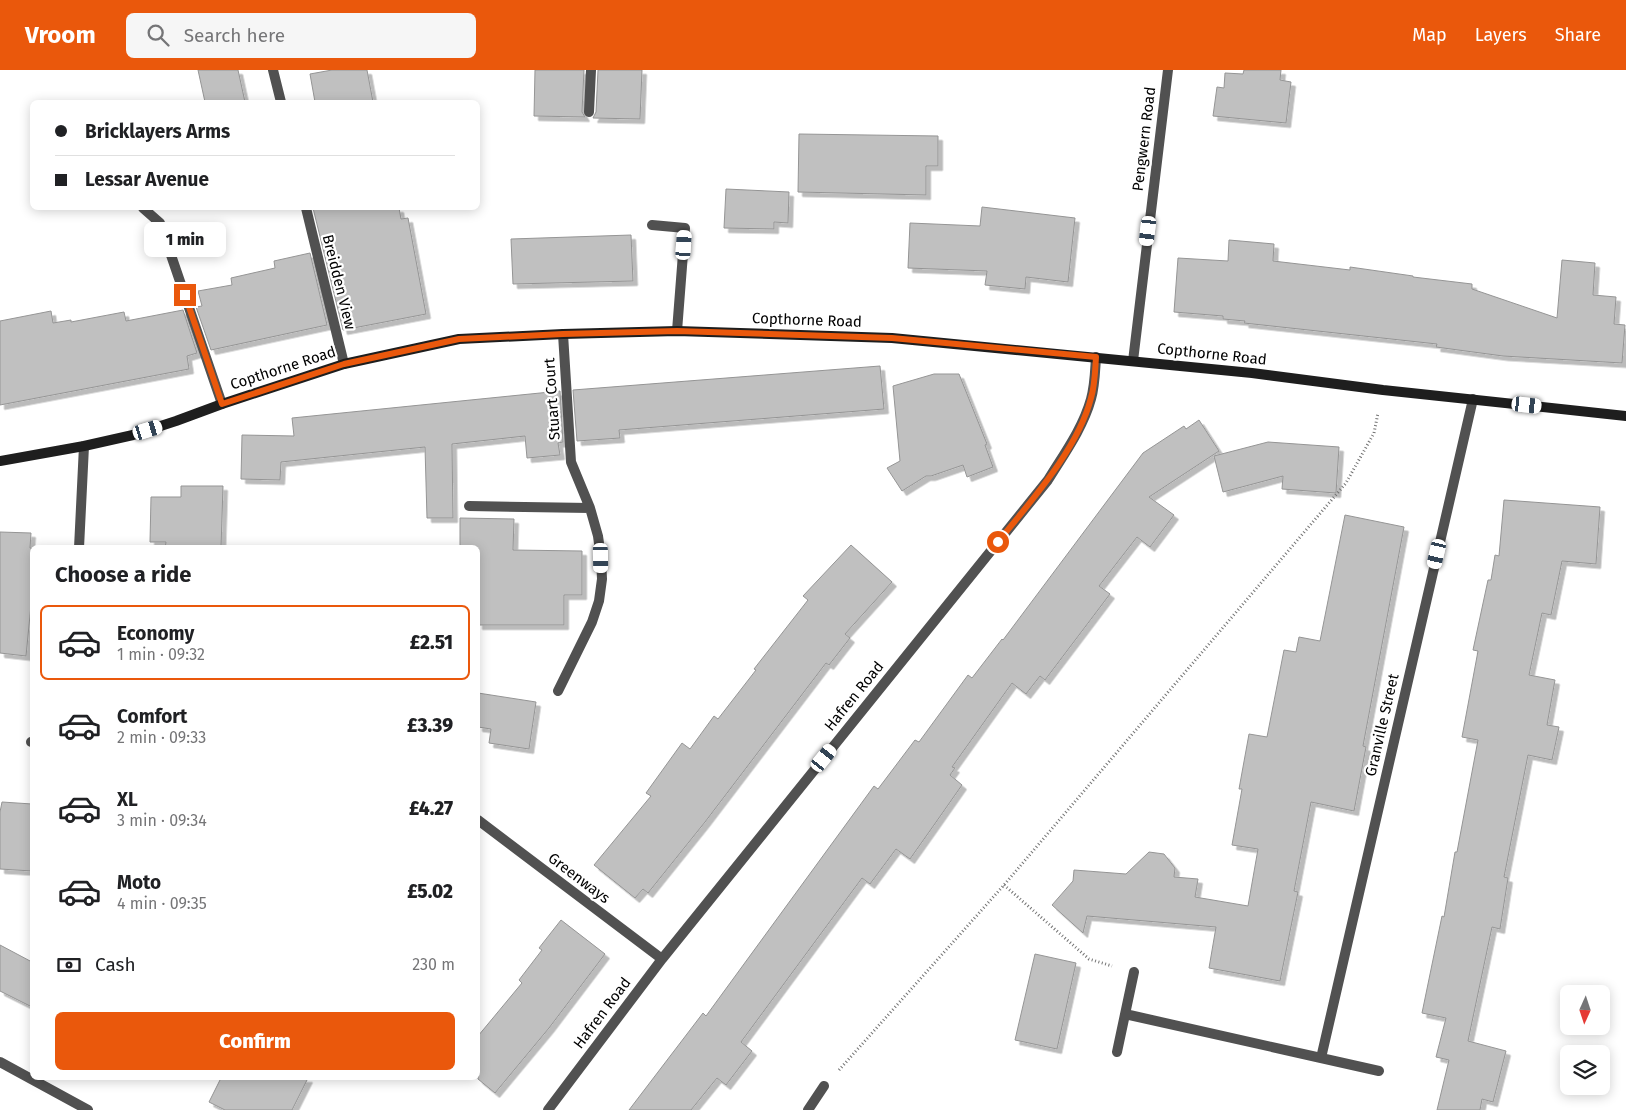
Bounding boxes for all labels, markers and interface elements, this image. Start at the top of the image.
search box [126,13,476,58]
text: Vroom [25,21,96,49]
icon: search [144,21,172,49]
text: Search here [184,24,285,47]
text: Map [1412,24,1447,46]
text: Layers [1475,24,1527,46]
text: Share [1555,24,1601,46]
street label: Pengwern Road [1129,86,1159,192]
text: Bricklayers Arms [85,120,230,143]
text: Lessar Avenue [85,168,209,191]
car [1138,215,1157,247]
callout: 1 min [144,222,226,258]
text: 1 min [166,230,204,249]
car [675,230,692,260]
street label: Breidden View [319,233,360,332]
route end [174,284,196,306]
street label: Copthorne Road [752,309,862,331]
street label: Copthorne Road [1156,339,1268,369]
street label: Copthorne Road [228,342,338,394]
street label: Stuart Court [540,357,564,441]
car [1511,396,1542,414]
car [131,418,164,442]
route start [987,531,1009,553]
car [1426,538,1447,570]
car [593,543,608,573]
text: Choose a ride [55,561,191,588]
icon: car [57,620,102,665]
text: Economy [117,622,194,645]
text: £2.51 [410,631,453,654]
text: 1 min · 09:32 [117,645,205,664]
street label: Hafren Road [820,658,888,734]
street label: Granville Street [1361,671,1403,778]
icon: car [57,703,102,748]
text: Comfort [117,705,187,728]
text: £3.39 [407,714,453,737]
text: 2 min · 09:33 [117,728,206,747]
car [808,742,839,774]
icon: car [57,786,102,831]
text: XL [117,788,138,811]
text: £4.27 [409,797,453,820]
text: 3 min · 09:34 [117,811,207,830]
street label: Greenways [545,849,613,907]
icon: car [57,869,102,914]
text: Moto [117,871,161,894]
text: £5.02 [407,880,453,903]
text: 4 min · 09:35 [117,894,207,913]
icon: cash [55,951,83,979]
text: Cash [95,953,136,976]
text: 230 m [412,955,455,974]
street label: Hafren Road [569,974,635,1052]
north arrow [1560,985,1610,1035]
map controls [1560,985,1610,1095]
button: Confirm [55,1012,455,1070]
button: layers [1560,1045,1610,1095]

